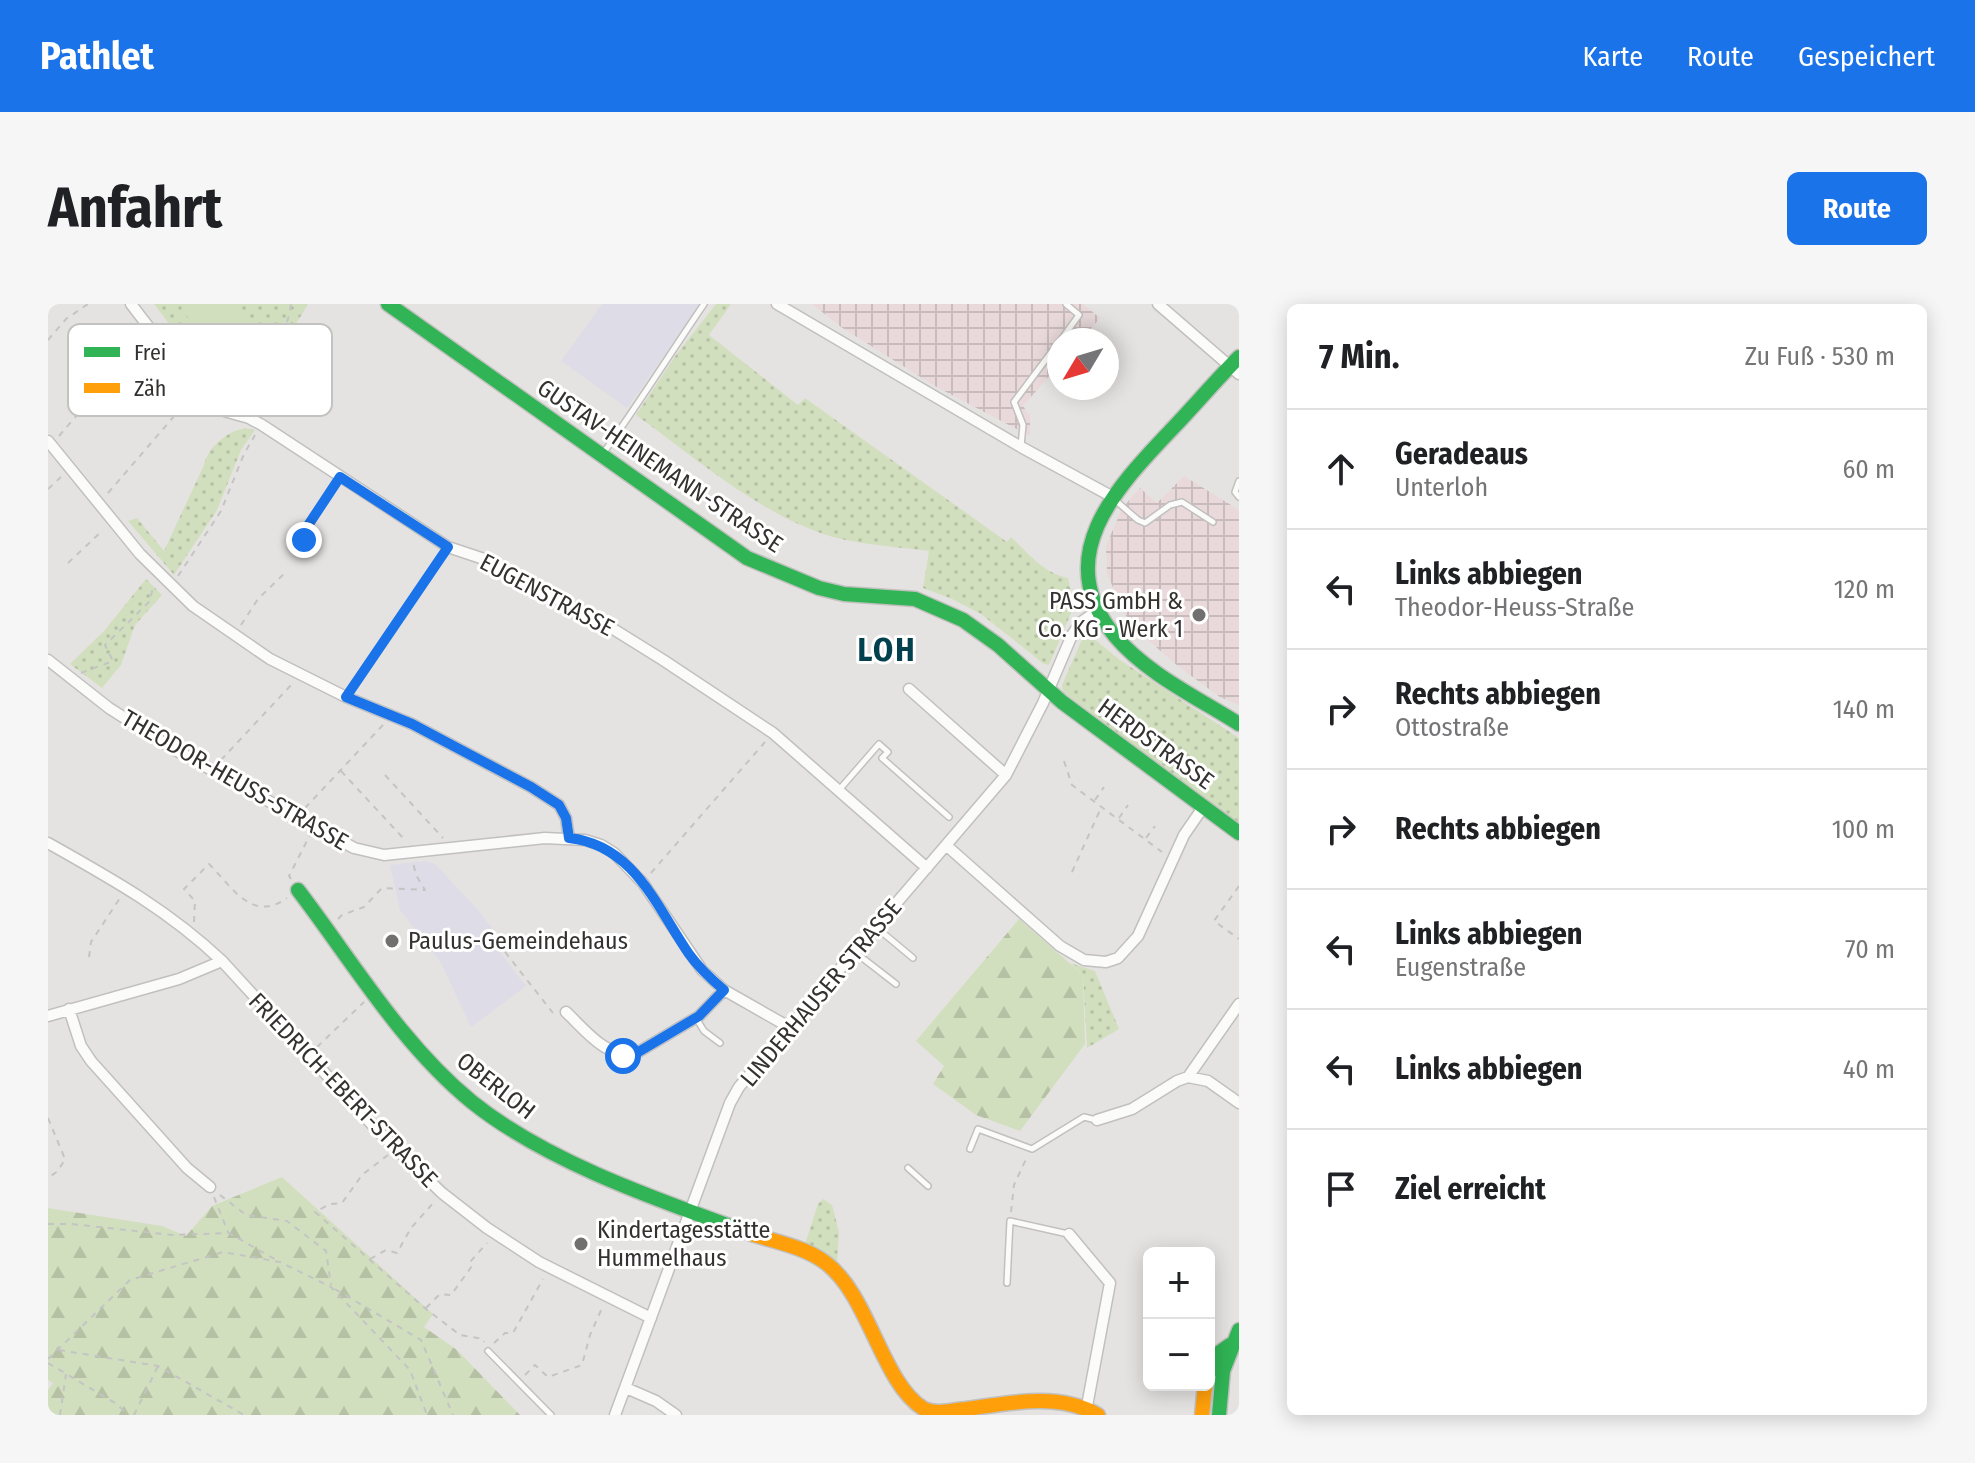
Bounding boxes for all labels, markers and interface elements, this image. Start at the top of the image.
text: Pathlet [40,33,154,79]
text: Karte [1582,40,1643,73]
text: Route [1687,40,1754,73]
text: Gespeichert [1798,40,1935,73]
button: Route [1787,172,1927,245]
text: Anfahrt [48,175,222,242]
legend [68,324,332,416]
north arrow [1047,328,1119,400]
text: 7 Min. [1319,336,1399,377]
text: Frei [134,339,166,366]
text: Zu Fuß · 530 m [1745,341,1895,372]
street label: GUSTAV-HEINEMANN-STRASSE [532,373,788,559]
text: Zäh [134,375,166,402]
text: Geradeaus [1395,436,1528,472]
icon: ahead [1319,447,1363,491]
text: 60 m [1842,454,1895,485]
text: Unterloh [1395,472,1488,503]
route end [286,522,322,558]
street label: EUGENSTRASSE [475,548,619,642]
text: Links abbiegen [1395,556,1583,592]
icon: left [1319,567,1363,611]
text: 120 m [1834,574,1895,605]
place label: PASS GmbH & Co. KG - Werk 1 [1038,587,1183,643]
text: Theodor-Heuss-Straße [1395,592,1634,623]
marker: PASS GmbH & Co. KG - Werk 1 [1190,606,1208,624]
district label: LOH [858,631,916,669]
text: Rechts abbiegen [1395,676,1601,712]
icon: right [1319,687,1363,731]
street label: HERDSTRASSE [1093,693,1219,795]
text: 140 m [1833,694,1895,725]
street label: THEODOR-HEUSS-STRASSE [117,704,353,856]
text: Ottostraße [1395,712,1509,743]
icon: right [1319,807,1363,851]
text: Rechts abbiegen [1395,811,1601,847]
text: 100 m [1832,814,1895,845]
street label: LINDERHAUSER STRASSE [735,894,907,1092]
text: Links abbiegen [1395,916,1583,952]
place label: Paulus-Gemeindehaus [408,927,628,955]
icon: left [1319,927,1363,971]
marker: Paulus-Gemeindehaus [383,932,401,950]
text: 70 m [1845,934,1895,965]
text: Eugenstraße [1395,952,1526,983]
street label: FRIEDRICH-EBERT-STRASSE [243,987,443,1193]
route start [605,1038,641,1074]
street label: OBERLOH [451,1047,541,1125]
icon: left [1319,1047,1363,1091]
text: Links abbiegen [1395,1051,1583,1087]
text: 40 m [1843,1054,1895,1085]
icon: arrive [1319,1167,1363,1211]
text: Ziel erreicht [1395,1171,1546,1207]
place label: Kindertagesstätte Hummelhaus [597,1216,770,1272]
marker: Kindertagesstätte Hummelhaus [572,1235,590,1253]
map controls [1143,1247,1215,1391]
button: + [1143,1247,1215,1319]
button: − [1143,1319,1215,1391]

